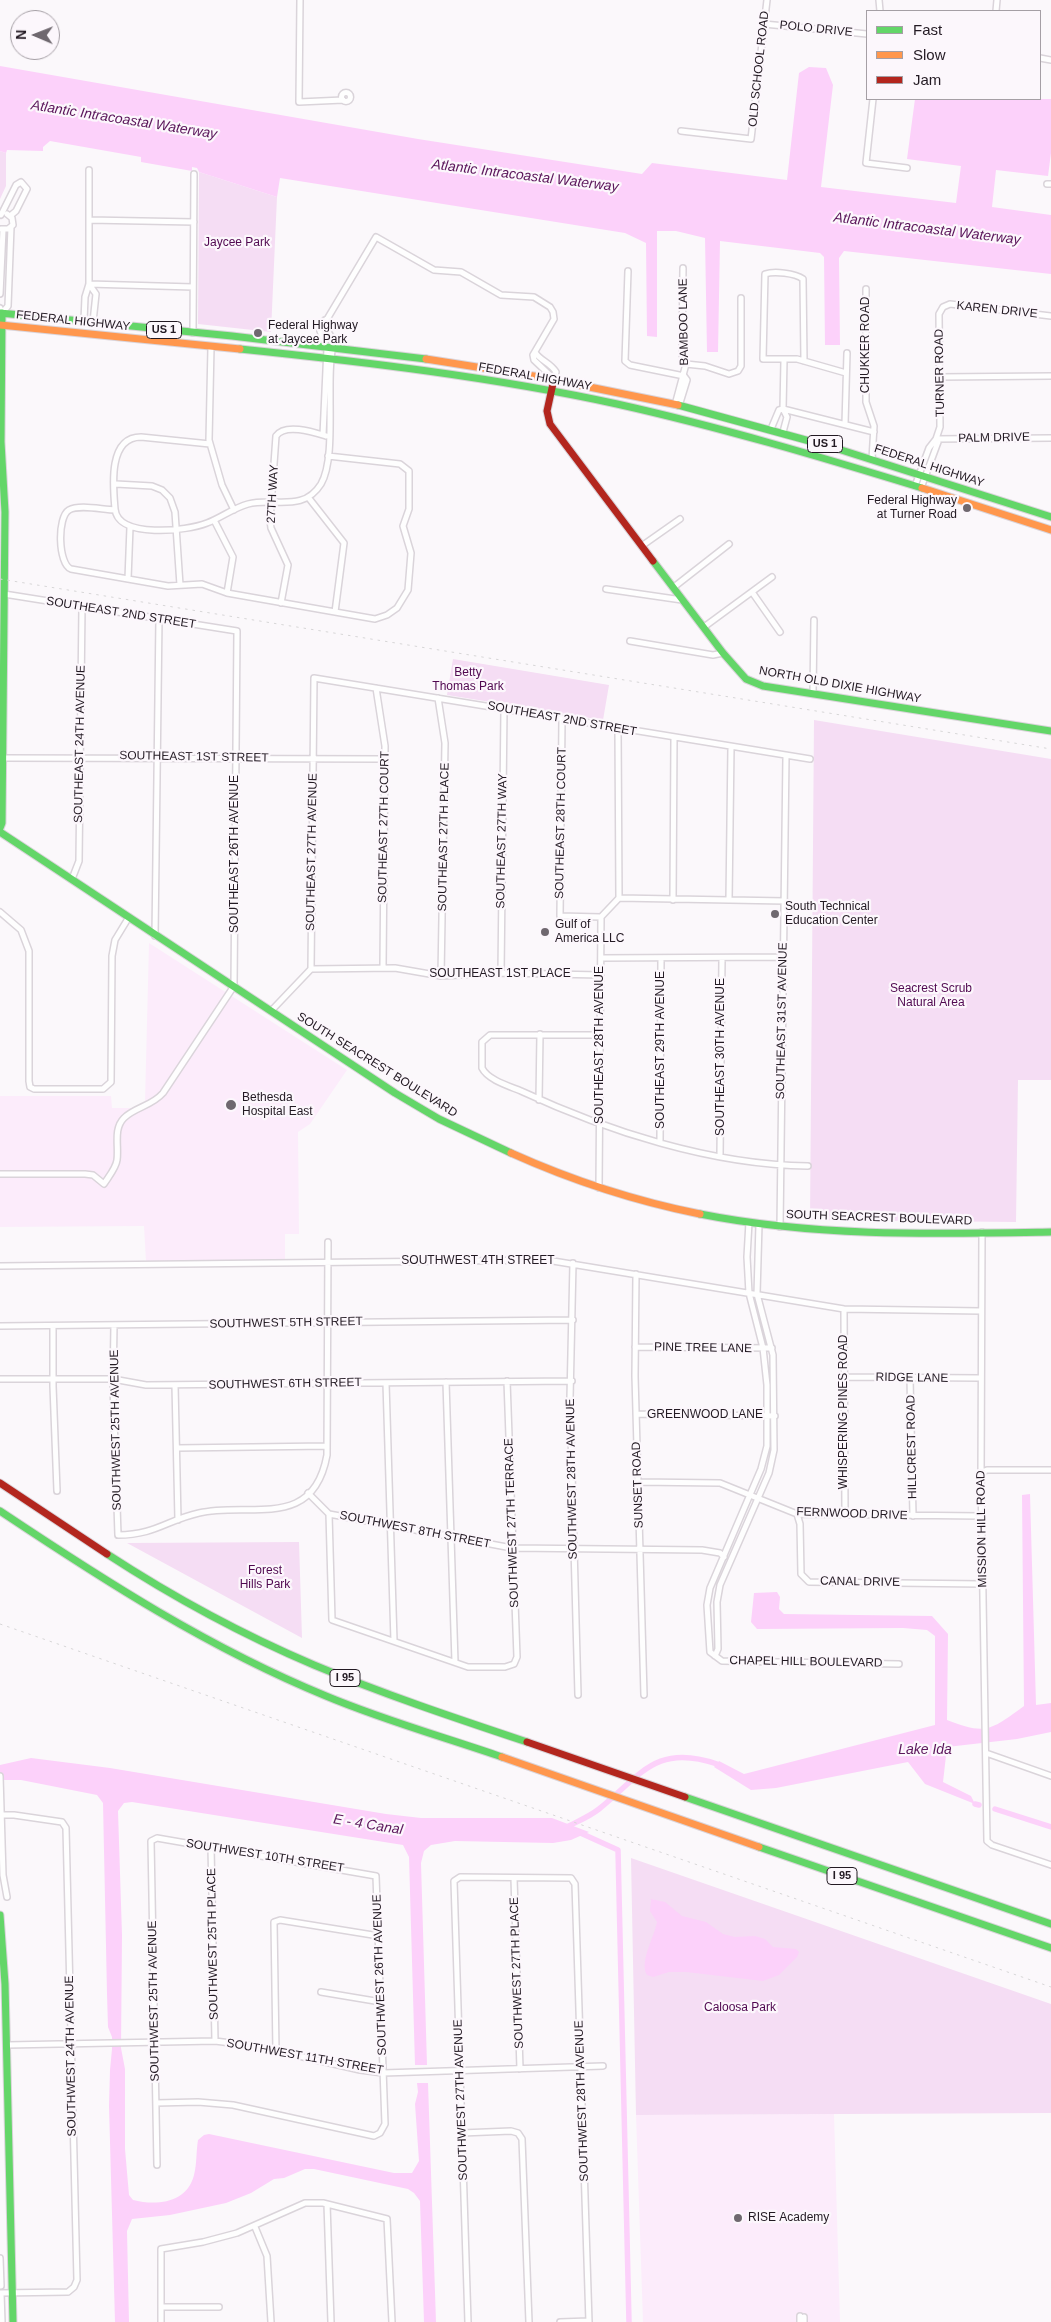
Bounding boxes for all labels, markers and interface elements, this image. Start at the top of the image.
north arrow [10,10,60,60]
street label: OLD SCHOOL ROAD [746,10,772,128]
legend [866,10,1041,100]
street label: POLO DRIVE [779,18,853,40]
text: Fast [913,21,942,38]
text: N [13,30,29,40]
text: Slow [913,46,946,63]
text: Jam [913,71,941,88]
water label: Atlantic Intracoastal Waterway [30,97,218,143]
water label: Atlantic Intracoastal Waterway [431,156,619,196]
water label: Atlantic Intracoastal Waterway [833,209,1021,249]
park label: Jaycee Park [204,236,270,250]
street label: BAMBOO LANE [676,278,692,366]
street label: CHUKKER ROAD [859,297,873,393]
street label: KAREN DRIVE [956,299,1038,321]
street label: FEDERAL HIGHWAY [15,308,131,334]
place label: Federal Highway at Jaycee Park [268,319,358,347]
road number: US 1 [146,322,182,338]
marker: Federal Highway at Jaycee Park [252,327,264,339]
street label: TURNER ROAD [932,329,948,417]
street label: FEDERAL HIGHWAY [477,360,593,394]
street label: PALM DRIVE [958,430,1030,446]
road number: US 1 [808,436,842,452]
street label: FEDERAL HIGHWAY [872,441,986,491]
street label: 27TH WAY [264,464,282,524]
place label: Federal Highway at Turner Road [867,494,957,522]
marker: Federal Highway at Turner Road [961,502,973,514]
street label: SOUTHEAST 2ND STREET [45,594,197,632]
street label: NORTH OLD DIXIE HIGHWAY [758,664,922,706]
street label: SOUTHEAST 24TH AVENUE [71,665,89,823]
park label: Betty Thomas Park [432,666,504,694]
street label: SOUTHEAST 2ND STREET [486,699,638,739]
street label: SOUTHEAST 28TH COURT [552,747,570,899]
street label: SOUTHEAST 1ST STREET [119,748,269,766]
street label: SOUTHEAST 27TH COURT [375,751,393,903]
street label: SOUTHEAST 27TH PLACE [436,763,452,911]
street label: SOUTHEAST 27TH AVENUE [303,773,321,931]
street label: SOUTHEAST 27TH WAY [494,773,510,909]
street label: SOUTHEAST 26TH AVENUE [228,775,242,933]
place label: South Technical Education Center [785,900,878,928]
marker: South Technical Education Center [769,908,781,920]
place label: Gulf of America LLC [555,918,624,946]
marker: Gulf of America LLC [539,926,551,938]
street label: SOUTHEAST 31ST AVENUE [773,942,791,1100]
street label: SOUTHEAST 28TH AVENUE [593,966,607,1124]
street label: SOUTHEAST 1ST PLACE [429,967,571,981]
street label: SOUTHEAST 29TH AVENUE [654,971,668,1129]
street label: SOUTHEAST 30TH AVENUE [714,978,728,1136]
park label: Seacrest Scrub Natural Area [890,982,972,1010]
street label: SOUTH SEACREST BOULEVARD [294,1009,460,1121]
place label: Bethesda Hospital East [242,1091,313,1119]
marker: Bethesda Hospital East [224,1098,238,1112]
street label: SOUTH SEACREST BOULEVARD [786,1208,972,1228]
street label: SOUTHWEST 4TH STREET [401,1254,555,1268]
street label: SOUTHWEST 5TH STREET [209,1314,363,1332]
street label: WHISPERING PINES ROAD [837,1335,851,1489]
street label: PINE TREE LANE [654,1340,752,1356]
street label: SOUTHWEST 25TH AVENUE [107,1349,125,1511]
street label: RIDGE LANE [876,1370,948,1386]
street label: SOUTHWEST 6TH STREET [208,1375,362,1393]
street label: HILLCREST ROAD [904,1395,920,1499]
street label: SOUTHWEST 28TH AVENUE [563,1398,581,1560]
street label: GREENWOOD LANE [647,1408,763,1422]
street label: SOUTHWEST 27TH TERRACE [502,1438,522,1608]
street label: SUNSET ROAD [629,1441,647,1529]
street label: MISSION HILL ROAD [974,1470,990,1588]
street label: FERNWOOD DRIVE [796,1505,908,1523]
street label: SOUTHWEST 8TH STREET [338,1508,492,1552]
park label: Forest Hills Park [240,1564,290,1592]
street label: CANAL DRIVE [820,1574,900,1590]
street label: CHAPEL HILL BOULEVARD [729,1653,883,1671]
road number: I 95 [330,1670,360,1686]
water label: Lake Ida [898,1742,952,1758]
water label: E - 4 Canal [332,1811,404,1839]
street label: SOUTHWEST 10TH STREET [185,1836,345,1876]
street label: SOUTHWEST 25TH PLACE [204,1868,222,2020]
road number: I 95 [827,1868,857,1884]
street label: SOUTHWEST 26TH AVENUE [370,1894,390,2056]
street label: SOUTHWEST 27TH PLACE [507,1897,527,2049]
street label: SOUTHWEST 25TH AVENUE [145,1920,163,2082]
street label: SOUTHWEST 24TH AVENUE [62,1975,80,2137]
park label: Caloosa Park [704,2001,776,2015]
street label: SOUTHWEST 27TH AVENUE [451,2019,471,2181]
street label: SOUTHWEST 28TH AVENUE [572,2020,592,2182]
street label: SOUTHWEST 11TH STREET [225,2036,385,2078]
place label: RISE Academy [748,2211,829,2225]
marker: RISE Academy [732,2212,744,2224]

